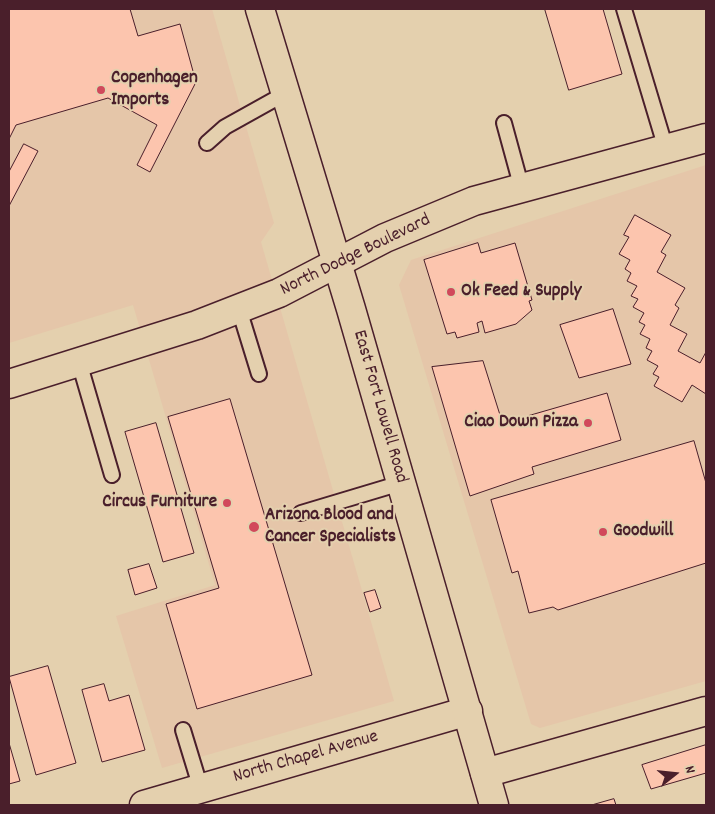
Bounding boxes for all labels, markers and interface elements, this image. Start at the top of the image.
place label: Copenhagen Imports [111,68,198,112]
marker: Copenhagen Imports [95,84,107,96]
street label: North Dodge Boulevard [277,210,435,302]
place label: Ok Feed & Supply [461,281,582,303]
marker: Ok Feed & Supply [445,286,457,298]
street label: East Fort Lowell Road [346,328,412,486]
place label: Ciao Down Pizza [464,412,578,434]
marker: Ciao Down Pizza [582,417,594,429]
place label: Circus Furniture [102,492,217,514]
marker: Circus Furniture [221,497,233,509]
place label: Arizona Blood and Cancer Specialists [265,505,396,549]
marker: Arizona Blood and Cancer Specialists [247,520,261,534]
place label: Goodwill [613,521,673,543]
marker: Goodwill [597,526,609,538]
street label: North Chapel Avenue [231,726,381,790]
north arrow [650,749,700,799]
text: N [679,764,700,776]

